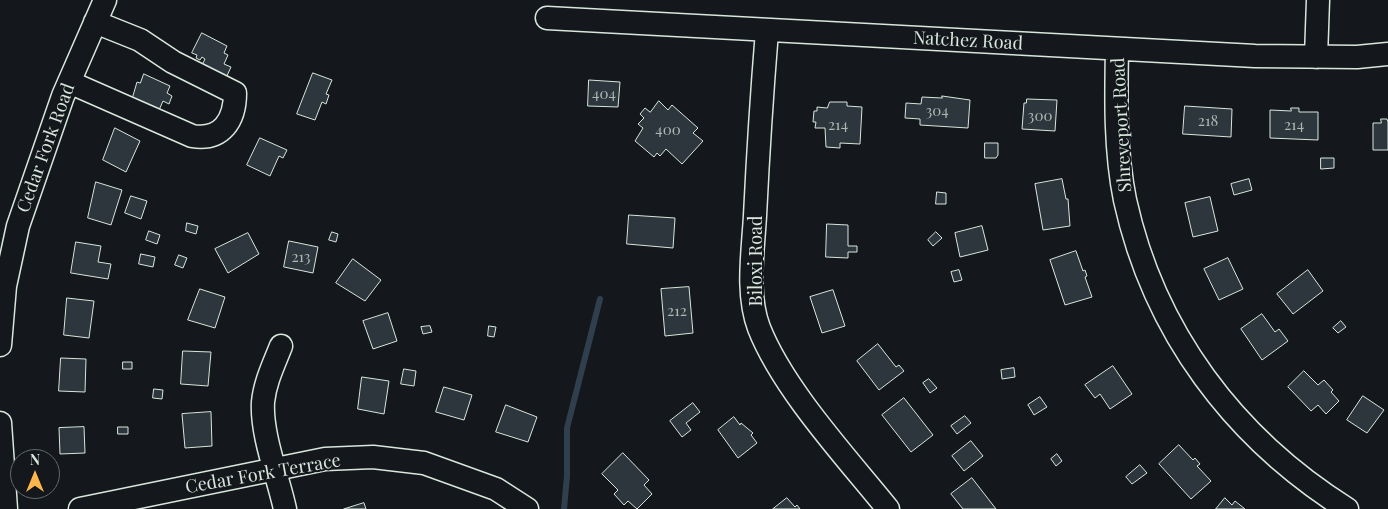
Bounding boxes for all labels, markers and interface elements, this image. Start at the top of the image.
street label: Natchez Road [912,27,1024,55]
street label: Shreveport Road [1108,57,1136,193]
street label: Cedar Fork Road [13,80,79,216]
house number: 404 [592,85,616,103]
house number: 304 [925,102,949,120]
house number: 300 [1028,107,1052,125]
house number: 218 [1198,112,1218,130]
house number: 214 [828,116,848,134]
house number: 214 [1284,116,1304,134]
house number: 400 [655,121,681,139]
street label: Biloxi Road [745,216,767,306]
house number: 213 [291,248,311,266]
house number: 212 [667,302,687,320]
north arrow [10,449,60,499]
text: N [30,450,40,469]
street label: Cedar Fork Terrace [184,450,342,498]

